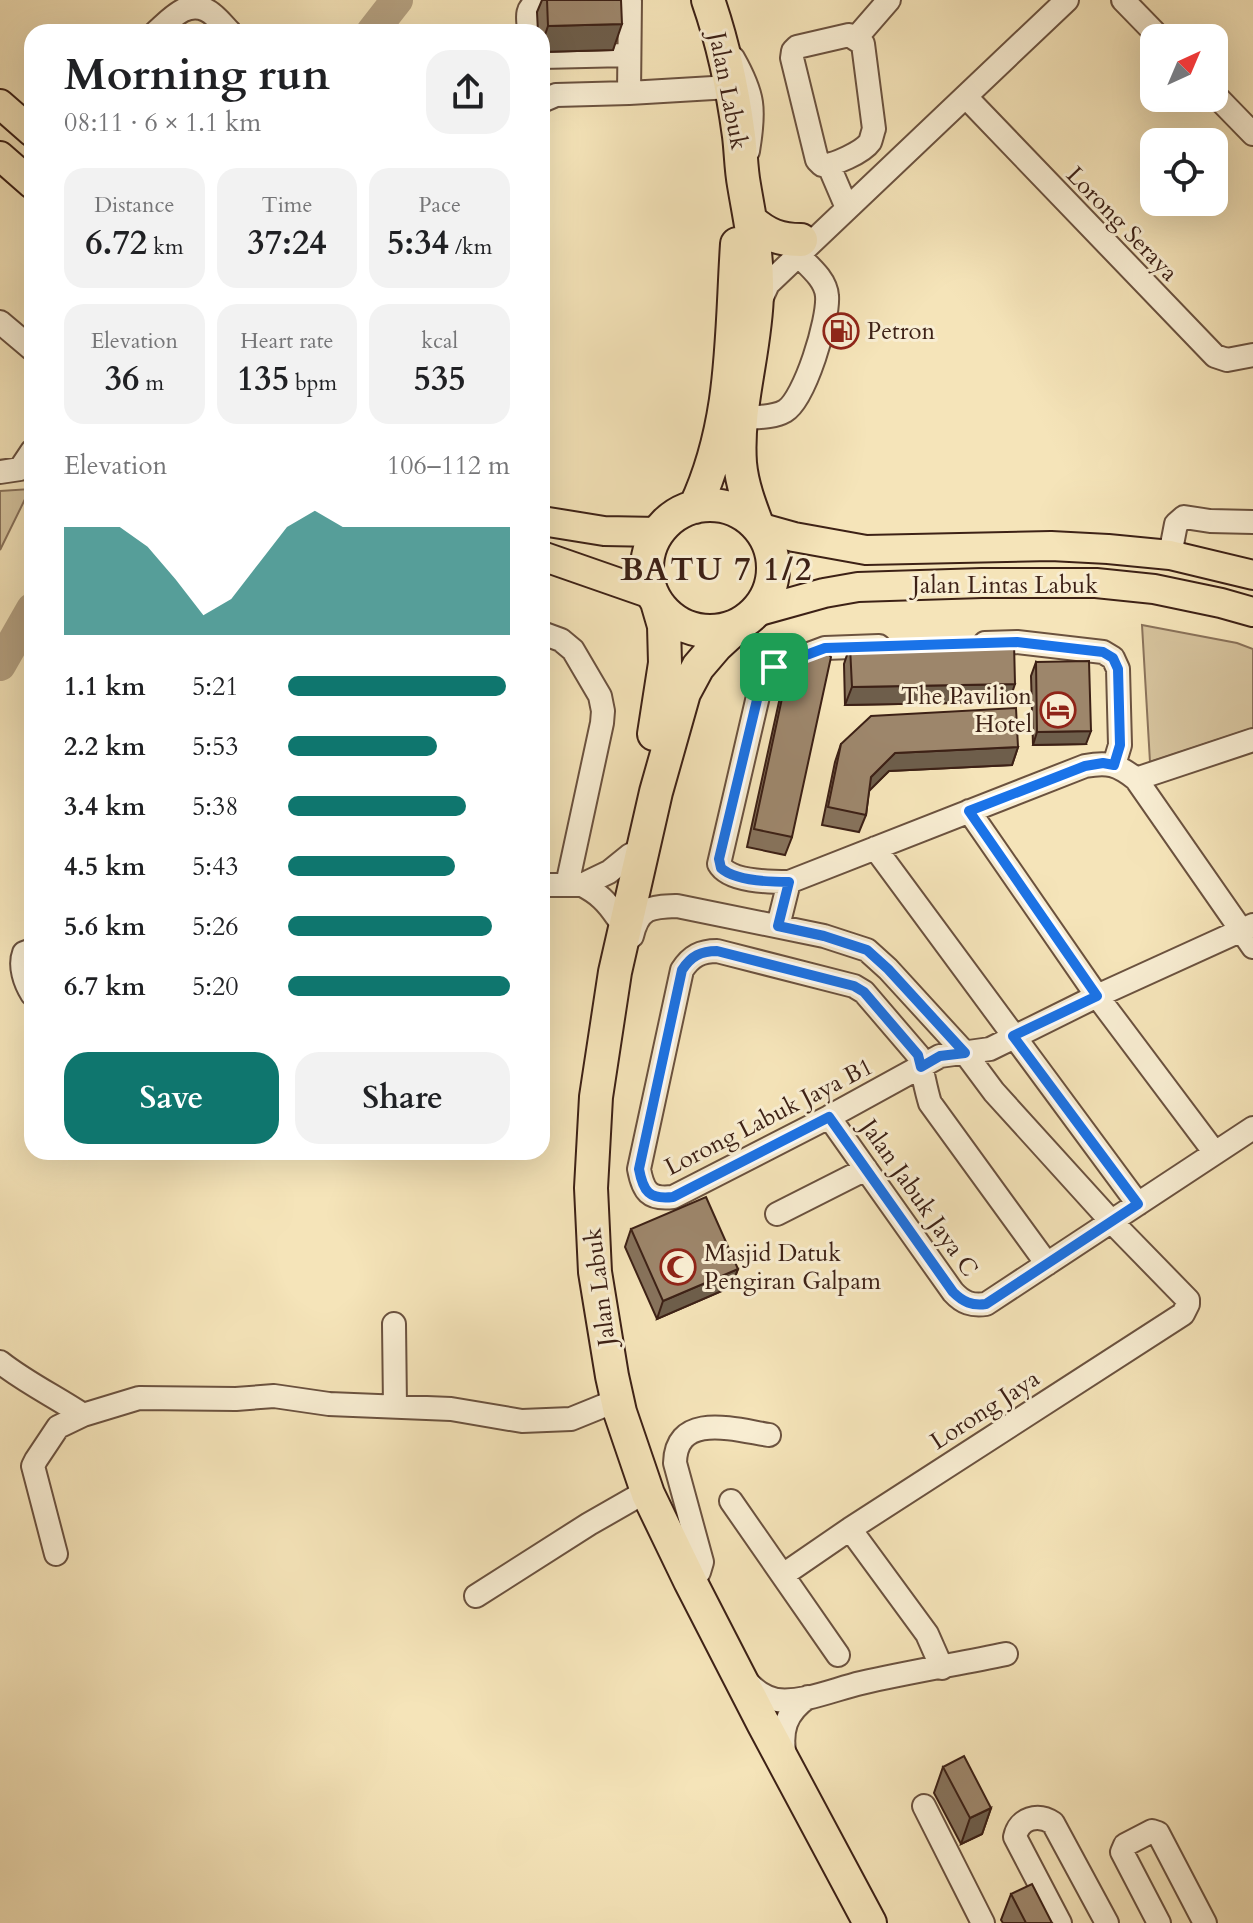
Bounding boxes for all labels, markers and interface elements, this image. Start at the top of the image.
north arrow [1140,24,1228,112]
map controls [1140,24,1228,216]
street label: Jalan Labuk [700,27,756,153]
text: Morning run [64,45,330,105]
button: share [426,50,510,134]
text: 08:11 · 6 × 1.1 km [64,105,261,140]
button: locate [1140,128,1228,216]
street label: Lorong Seraya [1059,159,1186,289]
text: Distance [94,190,175,220]
text: Time [262,190,312,220]
text: Pace [418,190,461,220]
text: 6.72 [85,220,147,266]
text: 37:24 [247,220,327,266]
text: 5:34 [387,220,449,266]
text: km [147,232,184,262]
text: /km [449,232,492,262]
fuel station icon: Petron [822,312,860,350]
place label: Petron [867,315,935,348]
text: Elevation [91,326,178,356]
text: Heart rate [240,326,334,356]
text: kcal [421,326,458,356]
text: 36 [105,356,139,402]
text: 135 [237,356,289,402]
text: 535 [414,356,466,402]
text: m [139,368,164,398]
text: bpm [289,368,337,398]
text: Elevation [64,448,167,483]
text: 106–112 m [387,448,510,483]
district label: BATU 7 1/2 [621,548,813,592]
street label: Jalan Lintas Labuk [909,569,1098,602]
pin [740,633,808,701]
icon: arrive [752,645,796,689]
text: 1.1 km [64,669,145,704]
text: 5:21 [192,669,239,704]
place label: The Pavilion Hotel [901,680,1032,741]
hotel icon: The Pavilion Hotel [1039,691,1077,729]
text: 2.2 km [64,729,145,764]
text: 5:53 [192,729,239,764]
text: 3.4 km [64,789,145,824]
text: 5:38 [192,789,239,824]
text: 4.5 km [64,849,145,884]
text: 5:43 [192,849,239,884]
text: 5.6 km [64,909,145,944]
text: 5:26 [192,909,239,944]
text: 6.7 km [64,969,145,1004]
text: 5:20 [192,969,239,1004]
street label: Lorong Labuk Jaya B1 [659,1050,879,1184]
button: Save [64,1052,279,1144]
button: Share [295,1052,510,1144]
street label: Jalan Jabuk Jaya C [851,1110,986,1283]
street label: Jalan Labuk [576,1226,624,1351]
place label: Masjid Datuk Pengiran Galpam [704,1237,882,1298]
mosque icon: Masjid Datuk Pengiran Galpam [659,1248,697,1286]
street label: Lorong Jaya [924,1362,1047,1458]

